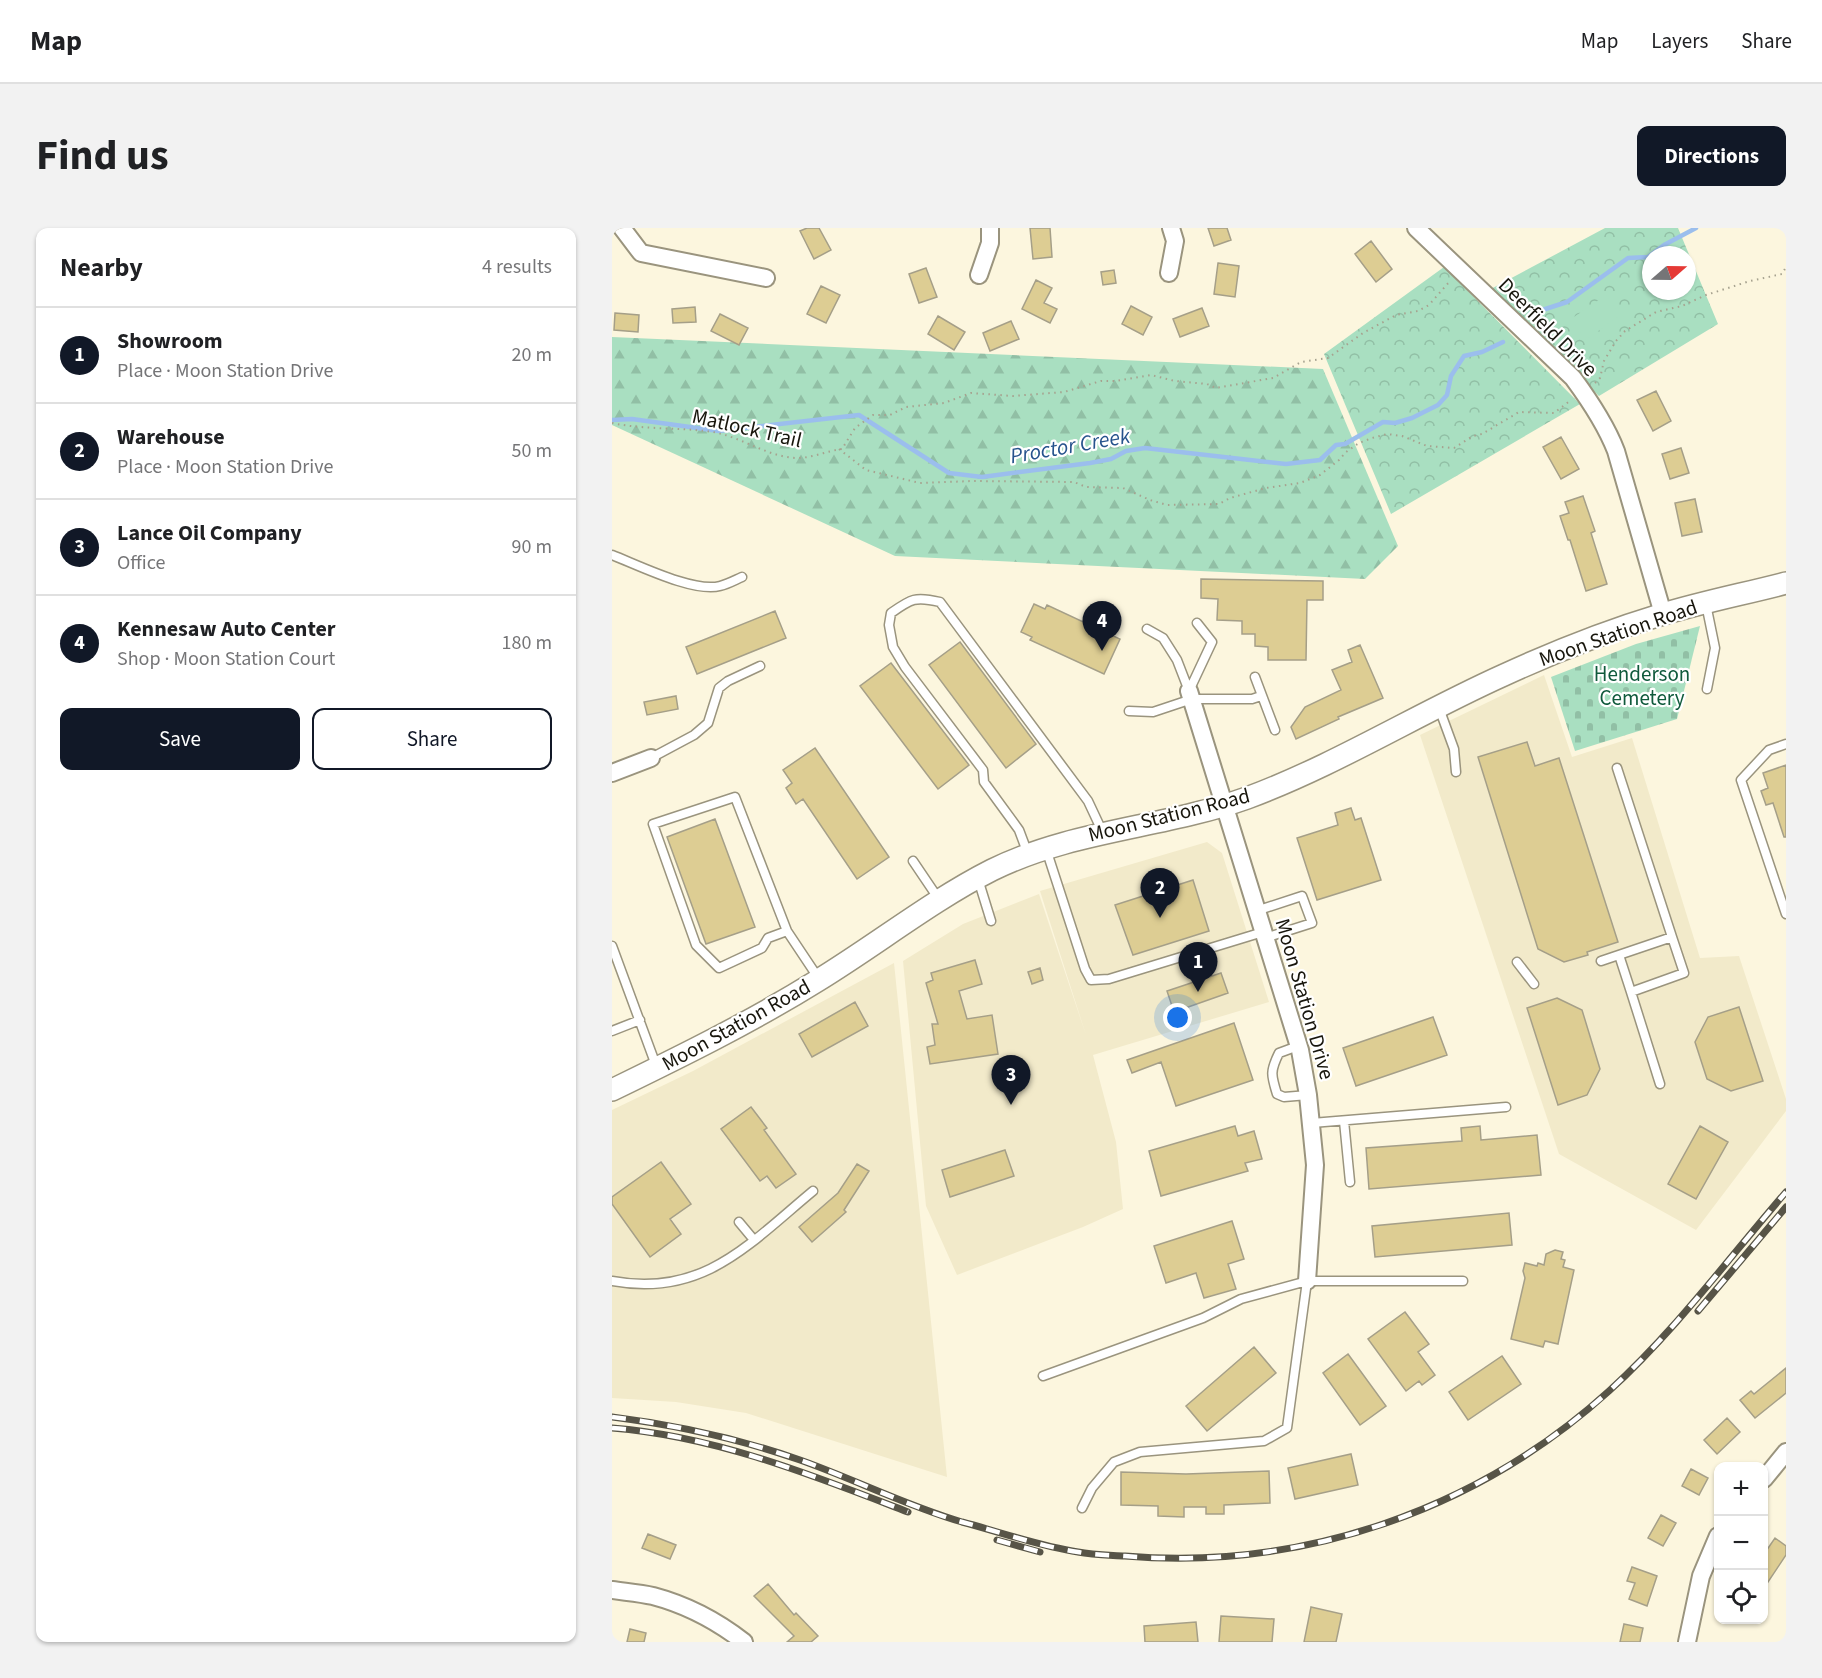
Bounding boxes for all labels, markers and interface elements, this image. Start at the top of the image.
text: Map [30,21,82,61]
text: Map [1581,26,1618,56]
text: Layers [1651,26,1708,56]
text: Share [1741,26,1792,56]
text: Find us [36,126,169,186]
button: Directions [1637,126,1786,186]
north arrow [1642,246,1696,300]
text: Nearby [60,249,143,286]
text: 4 results [482,253,552,281]
street label: Deerfield Drive [1492,271,1604,383]
text: Showroom [117,325,223,357]
text: 1 [74,341,85,369]
text: 20 m [512,341,552,369]
text: Place · Moon Station Drive [117,357,333,385]
street label: Matlock Trail [689,401,805,455]
water label: Proctor Creek [1008,420,1133,472]
text: Warehouse [117,421,225,453]
text: 2 [74,437,85,465]
text: 50 m [512,437,552,465]
text: Place · Moon Station Drive [117,453,333,481]
text: Lance Oil Company [117,517,302,549]
text: 3 [74,533,85,561]
text: 90 m [512,533,552,561]
text: Office [117,549,165,577]
street label: Moon Station Road [1535,592,1701,674]
pin: 4 [1082,602,1122,651]
text: Kennesaw Auto Center [117,613,336,645]
text: 4 [74,629,85,657]
text: 180 m [502,629,552,657]
text: Shop · Moon Station Court [117,645,335,673]
park label: Henderson Cemetery [1594,659,1690,713]
button: Save [60,708,300,770]
button: Share [312,708,552,770]
street label: Moon Station Road [1085,780,1253,850]
pin: 2 [1140,868,1180,918]
street label: Moon Station Drive [1268,915,1342,1083]
pin: 1 [1178,942,1218,992]
street label: Moon Station Road [656,972,816,1078]
your location [1163,1003,1192,1032]
pin: 3 [992,1056,1030,1105]
map controls [1714,1462,1768,1624]
button: + [1714,1462,1768,1516]
button: − [1714,1516,1768,1570]
button: locate [1714,1570,1768,1624]

